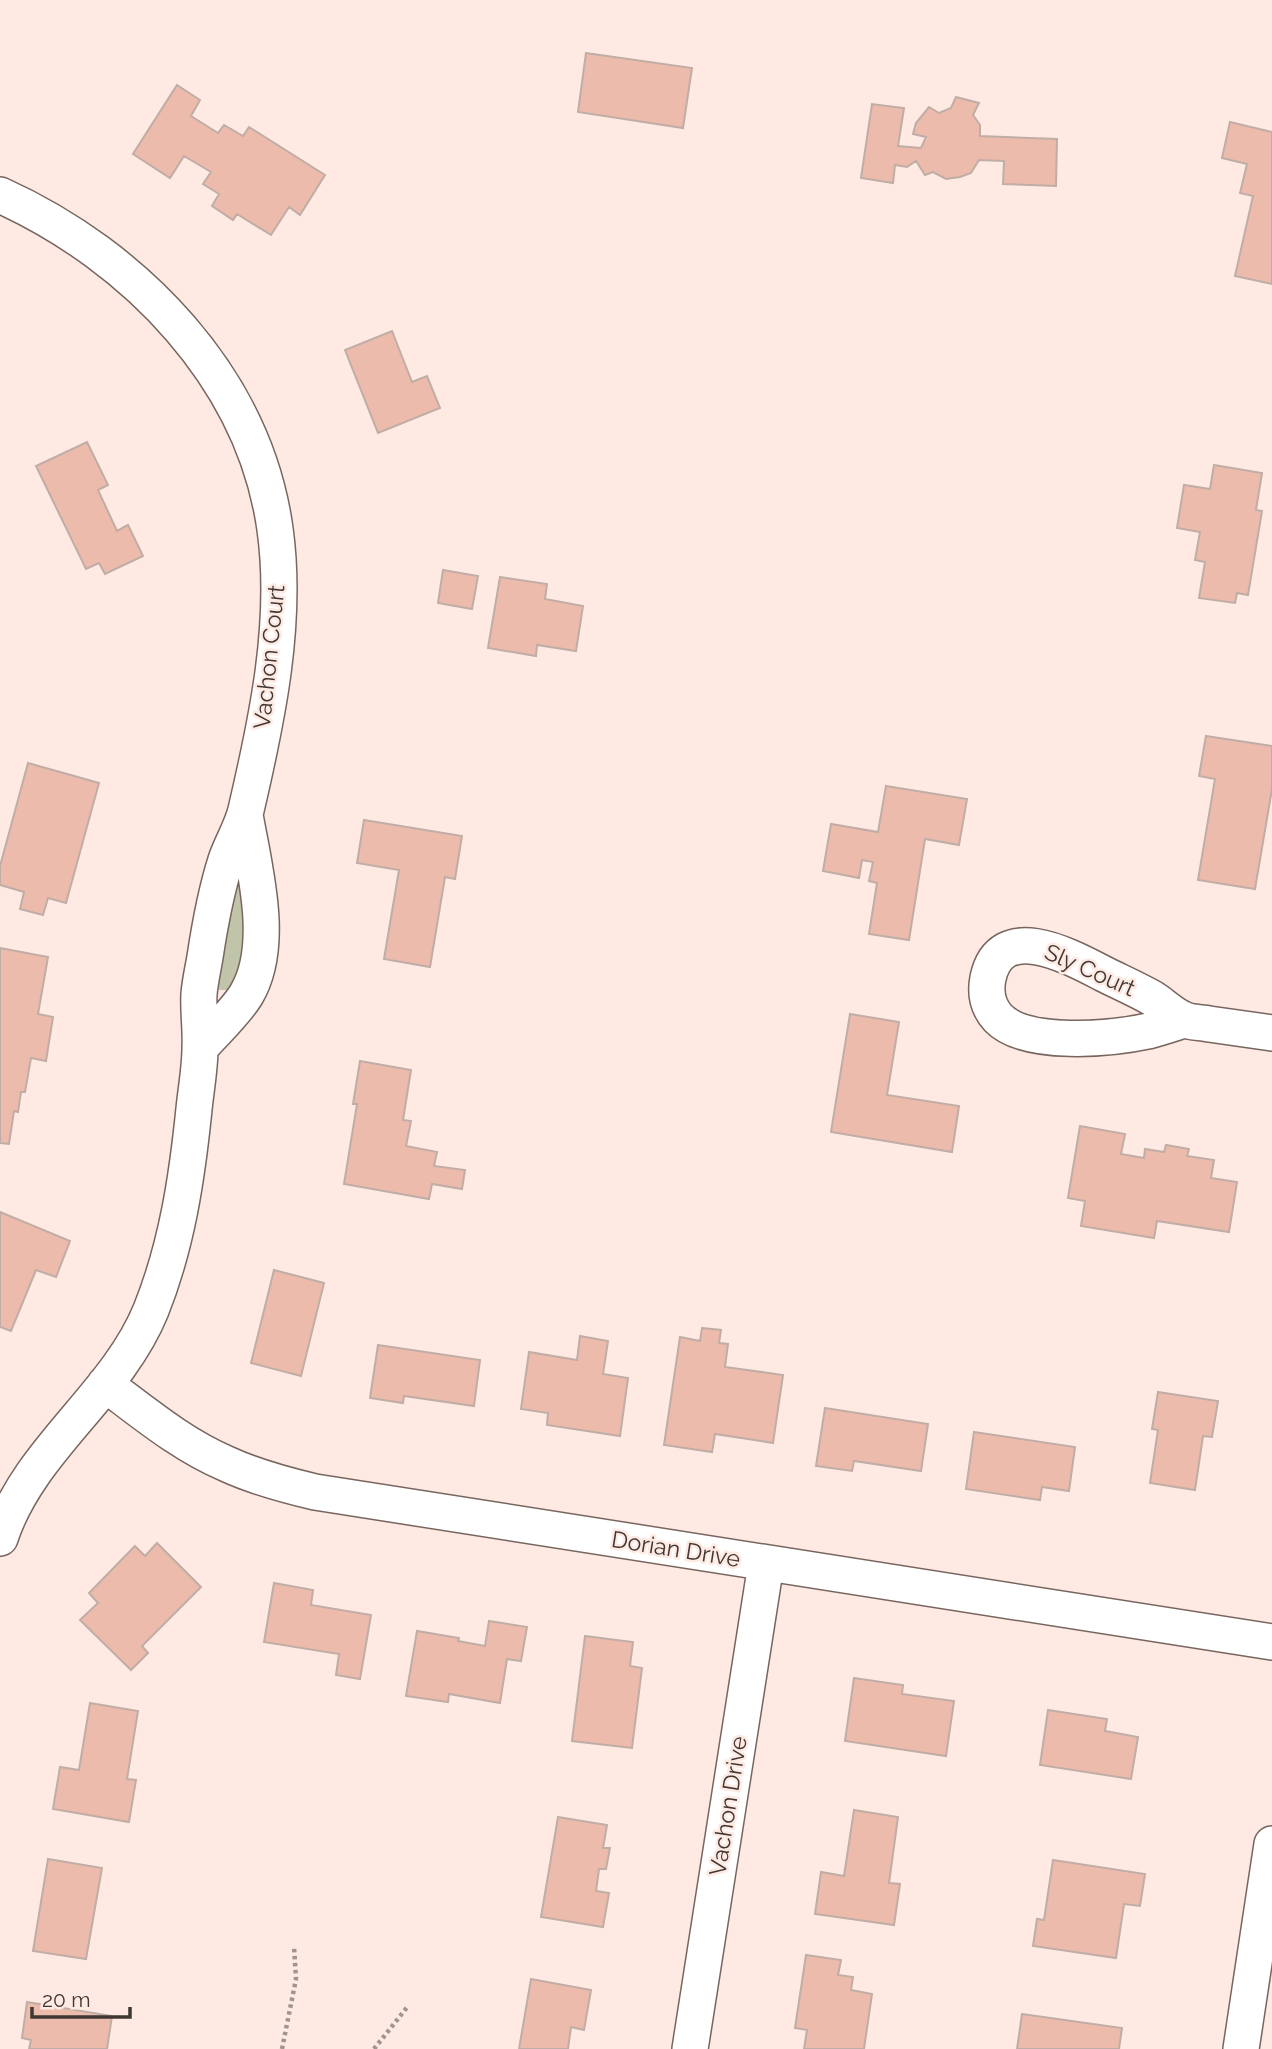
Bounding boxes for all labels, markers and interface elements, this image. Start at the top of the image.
street label: Vachon Court [248,583,290,730]
street label: Sly Court [1041,938,1140,1002]
street label: Dorian Drive [610,1525,742,1572]
street label: Vachon Drive [703,1734,752,1878]
scale bar [32,1976,130,2020]
text: 20 m [42,1987,90,2012]

